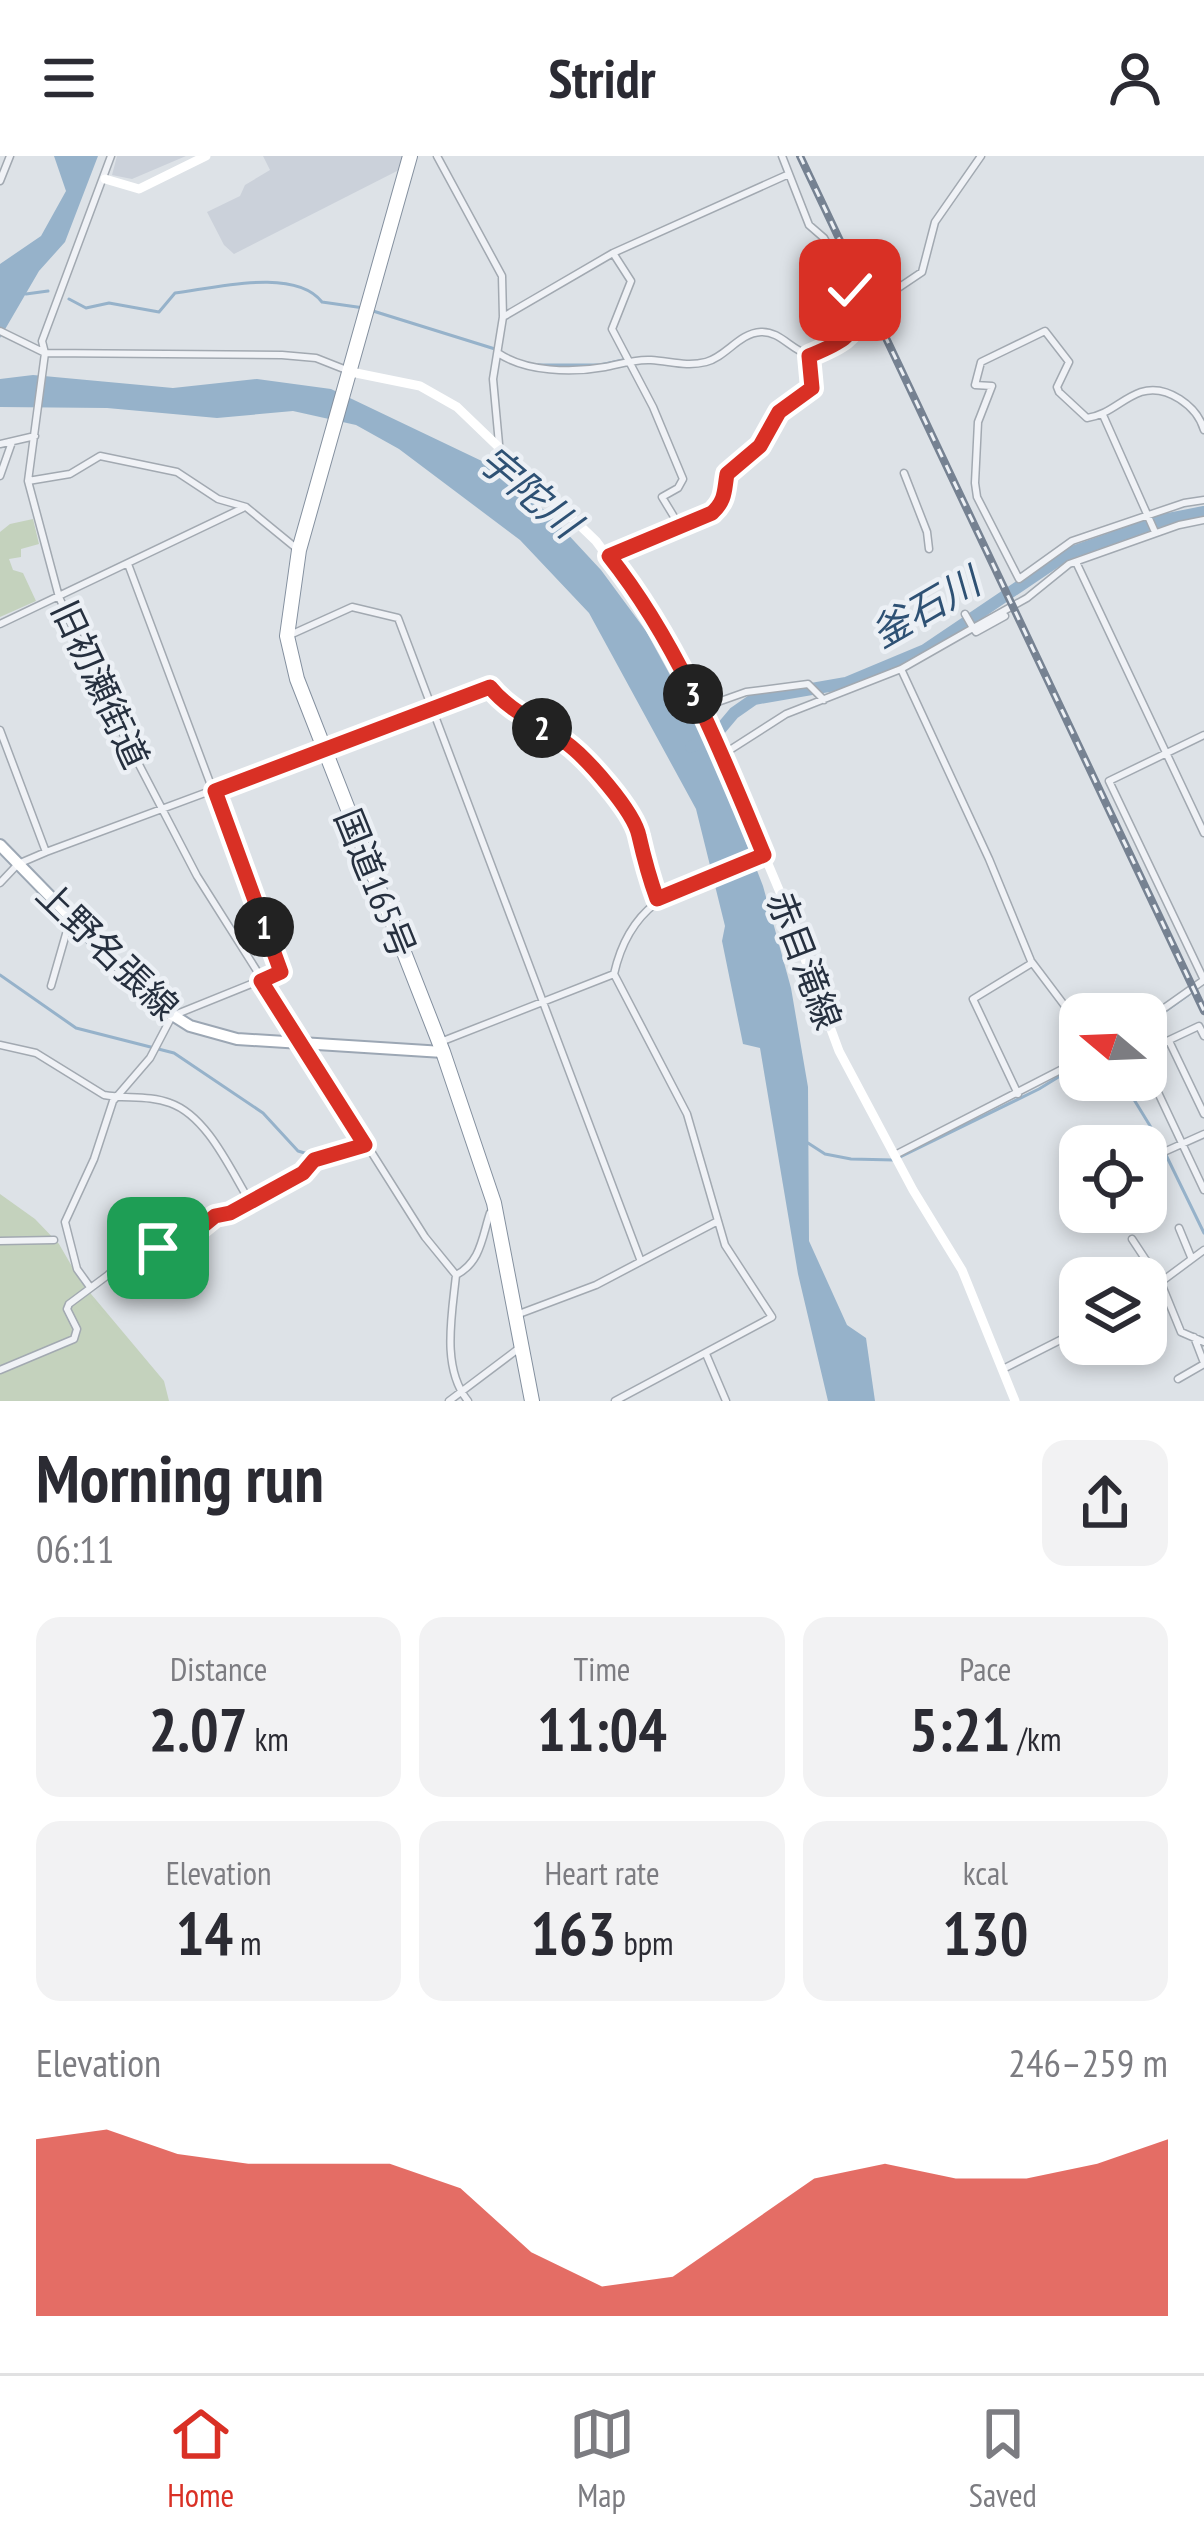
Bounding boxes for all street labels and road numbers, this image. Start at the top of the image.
street label: 旧初瀬街道 [42,592,160,776]
street label: 国道165号 [325,802,427,964]
street label: 上野名張線 [27,871,189,1029]
street label: 赤目滝線 [757,884,853,1036]

